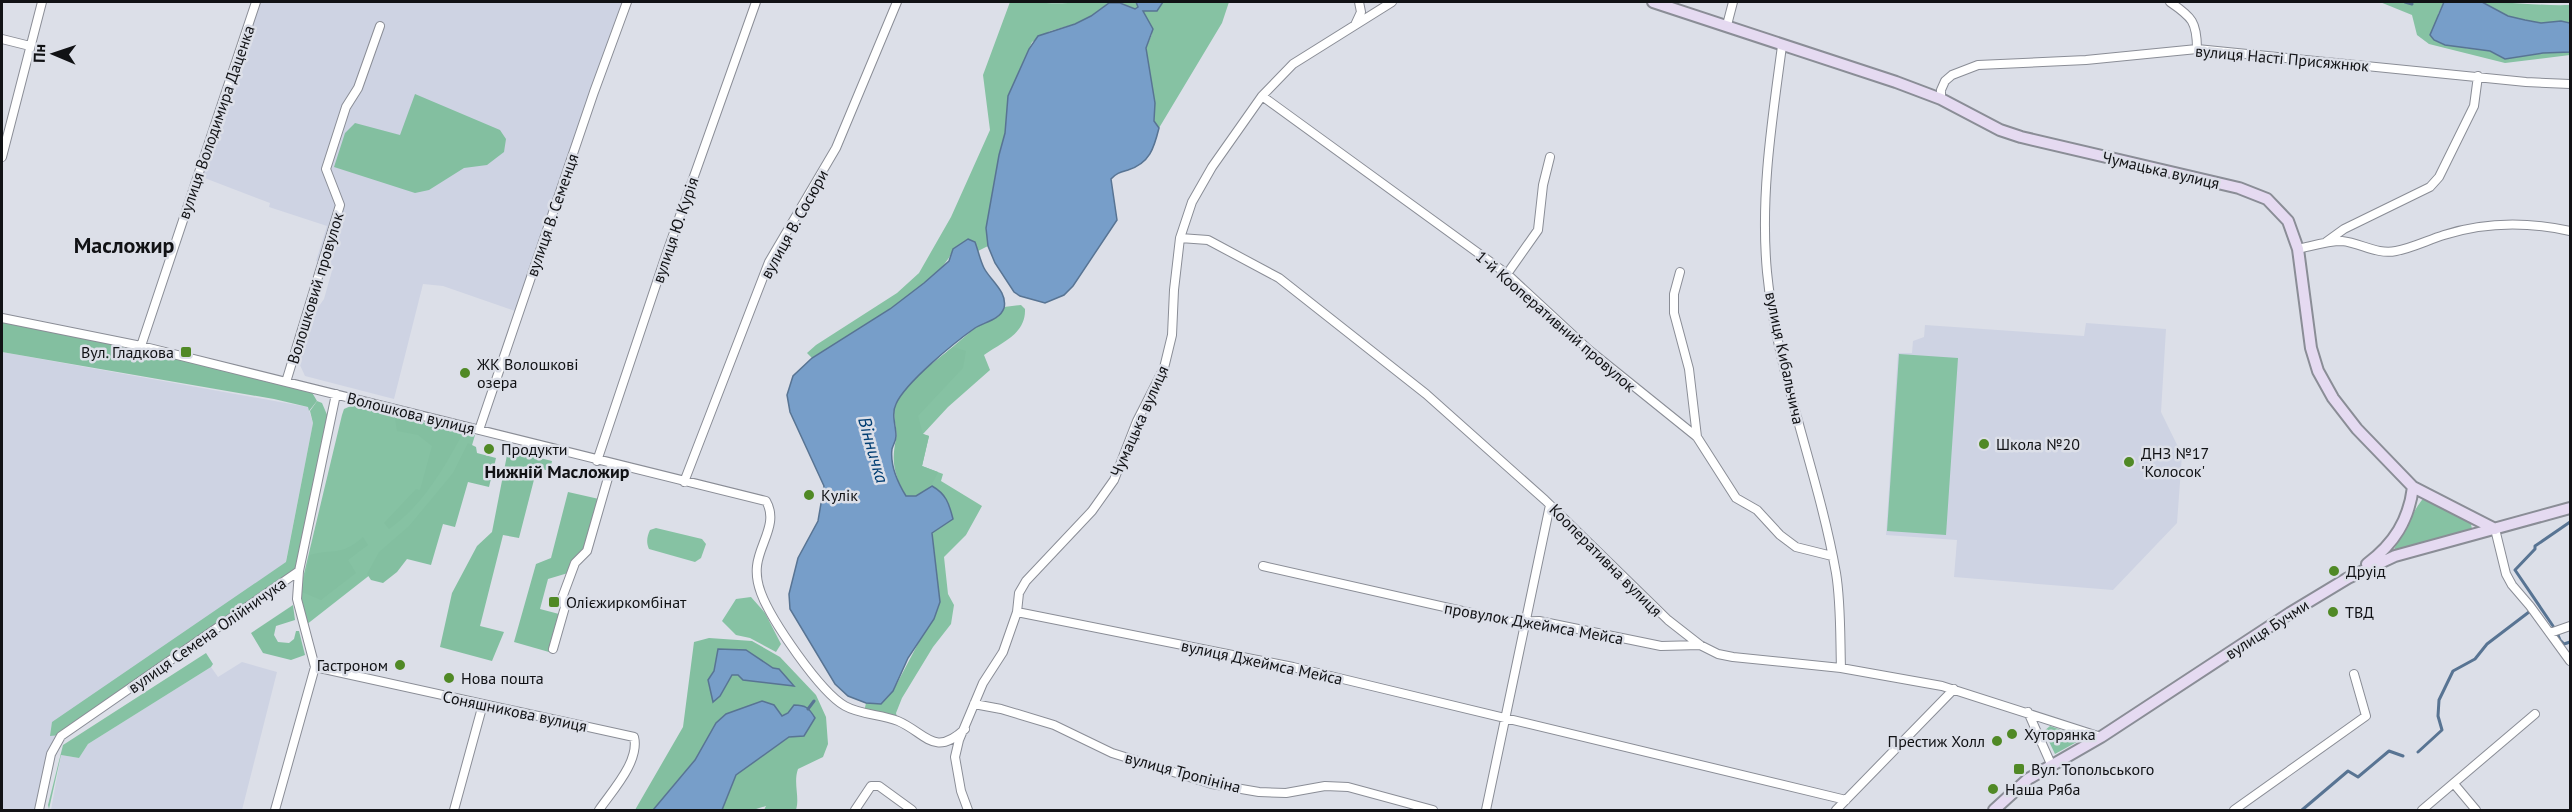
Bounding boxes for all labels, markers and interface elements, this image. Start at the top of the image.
street label: вулиця Володимира Даценка [173,22,259,222]
north arrow [24,24,84,84]
street label: вулиця Насті Присяжнюк [2194,40,2370,76]
text: Пн [29,44,49,63]
street label: Чумацька вулиця [2100,147,2222,193]
street label: вулиця В. Семенця [522,151,582,279]
street label: вулиця В. Сосюри [756,166,832,282]
street label: вулиця Ю. Курія [648,174,702,286]
street label: Волошковий провулок [282,210,348,366]
district label: Масложир [74,231,174,259]
street label: 1-й Кооперативний провулок [1472,246,1640,396]
street label: вулиця Кибальчича [1761,290,1809,426]
place label: Вул. Гладкова [81,342,174,362]
marker: Вул. Гладкова [179,345,193,359]
place label: ЖК Волошкові озера [476,354,578,392]
street label: Чумацька вулиця [1105,362,1173,480]
marker: ЖК Волошкові озера [458,366,472,380]
street label: Волошкова вулиця [345,387,477,439]
water label: Вінничка [853,414,894,486]
place label: Школа №20 [1996,434,2080,454]
marker: Школа №20 [1977,437,1991,451]
place label: Продукти [501,439,568,459]
marker: Продукти [482,442,496,456]
place label: ДНЗ №17 'Колосок' [2141,443,2209,481]
marker: ДНЗ №17 'Колосок' [2122,455,2136,469]
district label: Нижній Масложир [484,460,630,483]
place label: Кулік [821,485,858,505]
marker: Кулік [802,488,816,502]
street label: Кооперативна вулиця [1545,499,1667,621]
place label: Друід [2346,561,2386,581]
marker: Друід [2327,564,2341,578]
street label: вулиця Семена Олійничука [124,573,290,697]
place label: Олієжиркомбінат [566,592,687,612]
marker: Олієжиркомбінат [547,595,561,609]
street label: вулиця Бучми [2221,595,2313,663]
street label: провулок Джеймса Мейса [1443,597,1625,649]
place label: ТВД [2345,602,2374,622]
marker: ТВД [2326,605,2340,619]
street label: вулиця Джеймса Мейса [1179,635,1345,689]
place label: Гастроном [317,655,388,675]
marker: Гастроном [393,658,407,672]
place label: Нова пошта [461,668,544,688]
marker: Нова пошта [442,671,456,685]
street label: Соняшникова вулиця [441,686,589,736]
place label: Хуторянка [2024,724,2096,744]
marker: Хуторянка [2005,727,2019,741]
place label: Престиж Холл [1888,731,1985,751]
marker: Престиж Холл [1990,734,2004,748]
street label: вулиця Тропініна [1123,747,1243,797]
place label: Вул. Топольського [2031,759,2154,779]
marker: Вул. Топольського [2012,762,2026,776]
place label: Наша Ряба [2005,779,2080,799]
marker: Наша Ряба [1986,782,2000,796]

